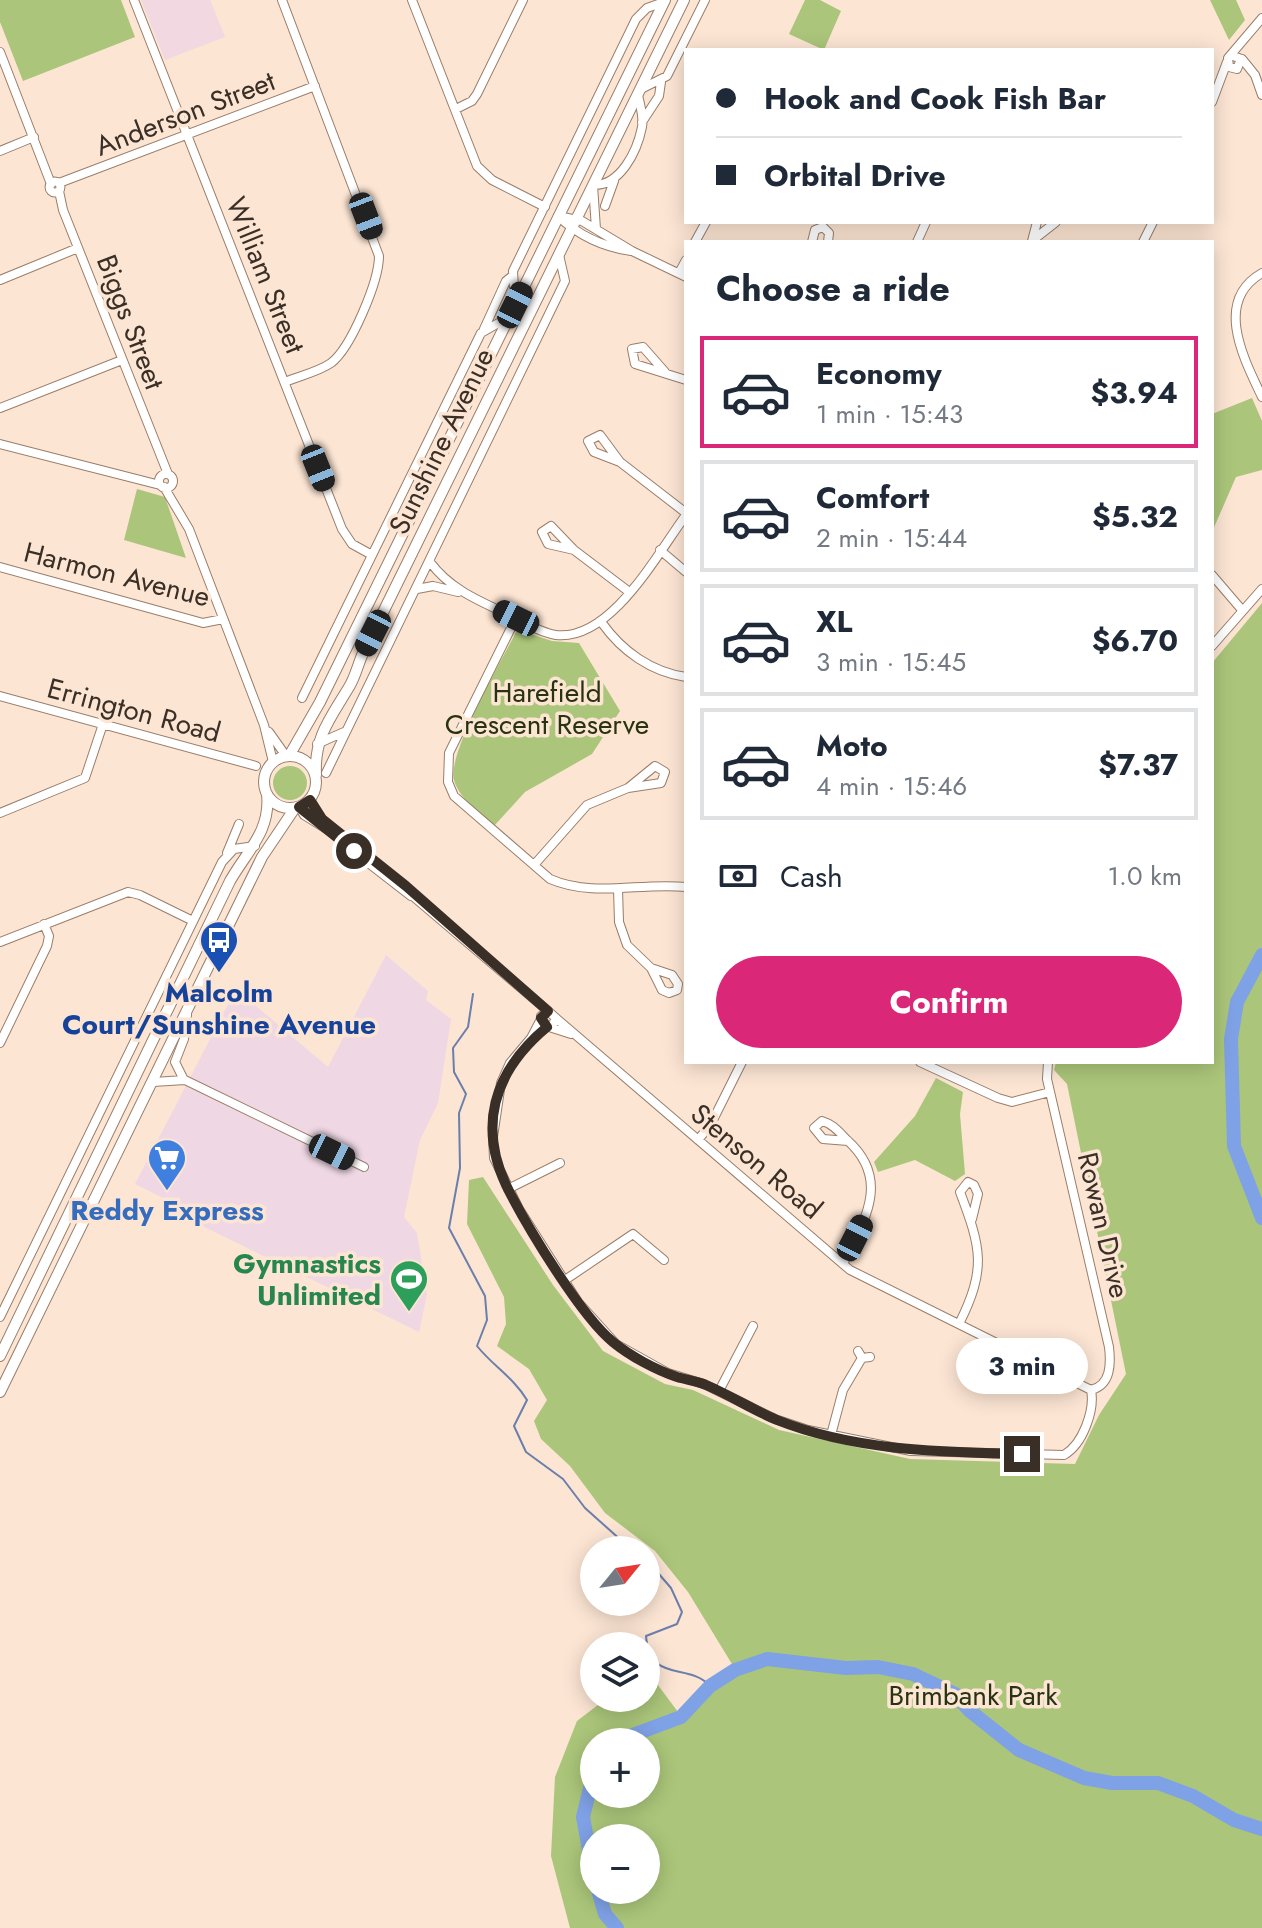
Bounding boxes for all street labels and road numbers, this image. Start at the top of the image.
street label: Anderson Street [89,60,281,167]
street label: William Street [215,191,316,360]
street label: Biggs Street [86,249,175,396]
street label: Sunshine Avenue [379,341,504,541]
street label: Harmon Avenue [19,532,214,617]
street label: Errington Road [43,668,225,753]
street label: Stenson Road [682,1094,832,1229]
street label: Rowan Drive [1067,1148,1140,1302]

